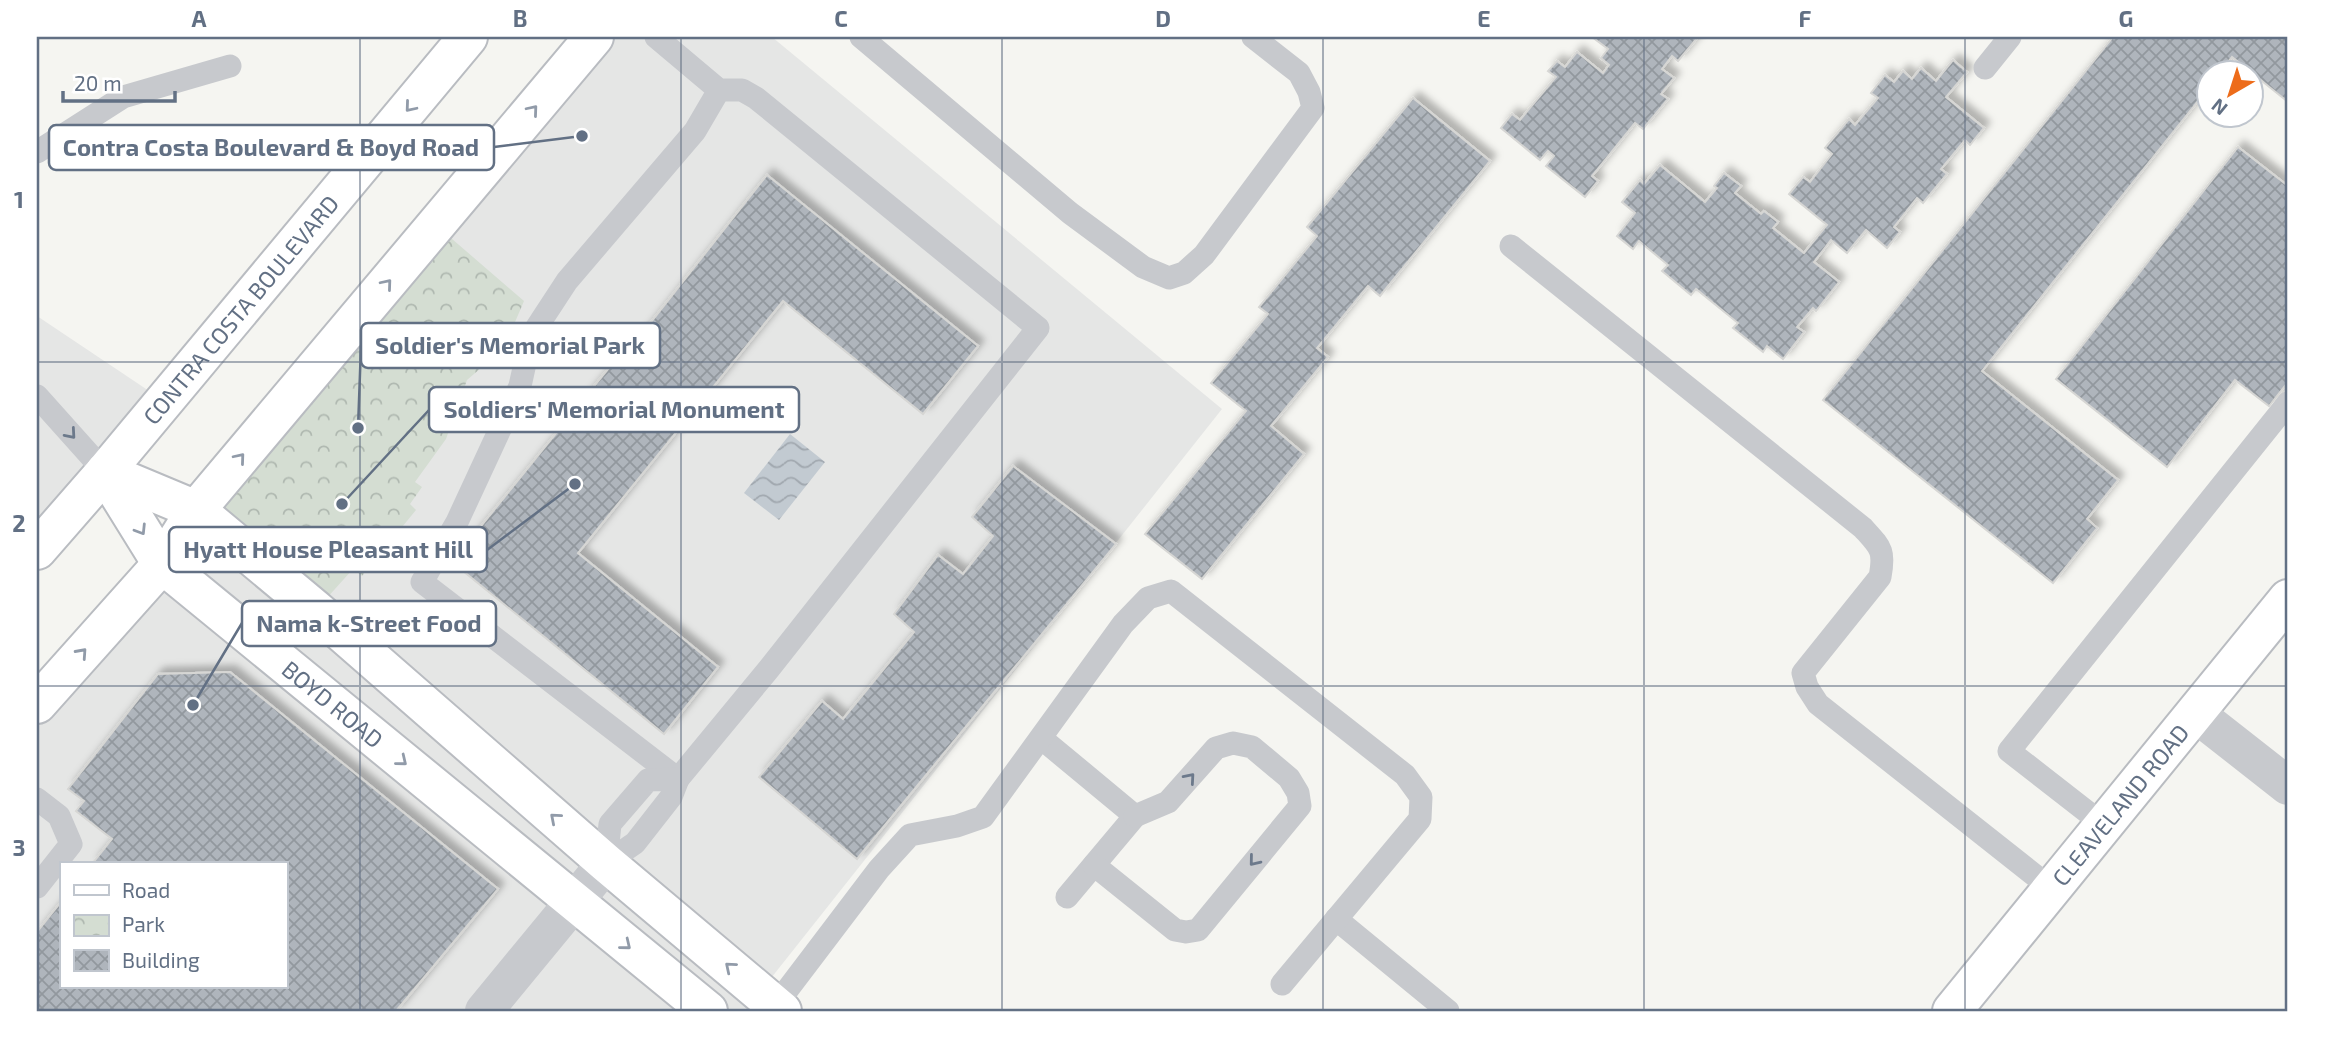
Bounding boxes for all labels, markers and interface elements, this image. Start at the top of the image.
text: A [191,4,207,32]
text: B [513,4,527,32]
text: C [834,4,848,32]
text: D [1155,4,1171,32]
text: E [1477,4,1491,32]
text: F [1799,4,1812,32]
text: G [2119,4,2133,32]
scale bar [63,60,175,104]
north arrow [2196,60,2266,130]
text: 20 m [74,70,122,95]
text: N [2206,94,2232,121]
one-way arrow [405,100,418,112]
one-way arrow [525,105,538,117]
callout: Contra Costa Boulevard & Boyd Road [49,125,494,170]
text: Contra Costa Boulevard & Boyd Road [63,132,479,161]
text: 1 [14,185,24,213]
street label: CONTRA COSTA BOULEVARD [137,189,344,430]
one-way arrow [379,279,391,292]
callout: Soldier's Memorial Park [361,323,660,368]
text: Soldier's Memorial Park [375,330,645,359]
callout: Soldiers' Memorial Monument [429,387,799,432]
text: Soldiers' Memorial Monument [443,394,785,423]
one-way arrow [63,426,76,439]
one-way arrow [232,453,244,466]
text: 2 [12,509,26,537]
one-way arrow [133,523,146,536]
callout: Hyatt House Pleasant Hill [169,527,487,572]
text: Hyatt House Pleasant Hill [183,534,473,563]
callout: Nama k-Street Food [242,601,496,646]
text: Nama k-Street Food [256,608,482,637]
one-way arrow [74,648,87,661]
street label: BOYD ROAD [277,654,389,753]
street label: CLEAVELAND ROAD [2046,718,2194,891]
one-way arrow [393,753,406,765]
one-way arrow [1181,773,1194,786]
one-way arrow [550,814,563,826]
text: 3 [12,833,26,861]
one-way arrow [1250,854,1263,866]
legend [60,862,287,988]
text: Road [122,877,170,902]
text: Park [122,911,165,936]
one-way arrow [617,937,630,949]
text: Building [122,947,200,972]
one-way arrow [725,963,737,976]

